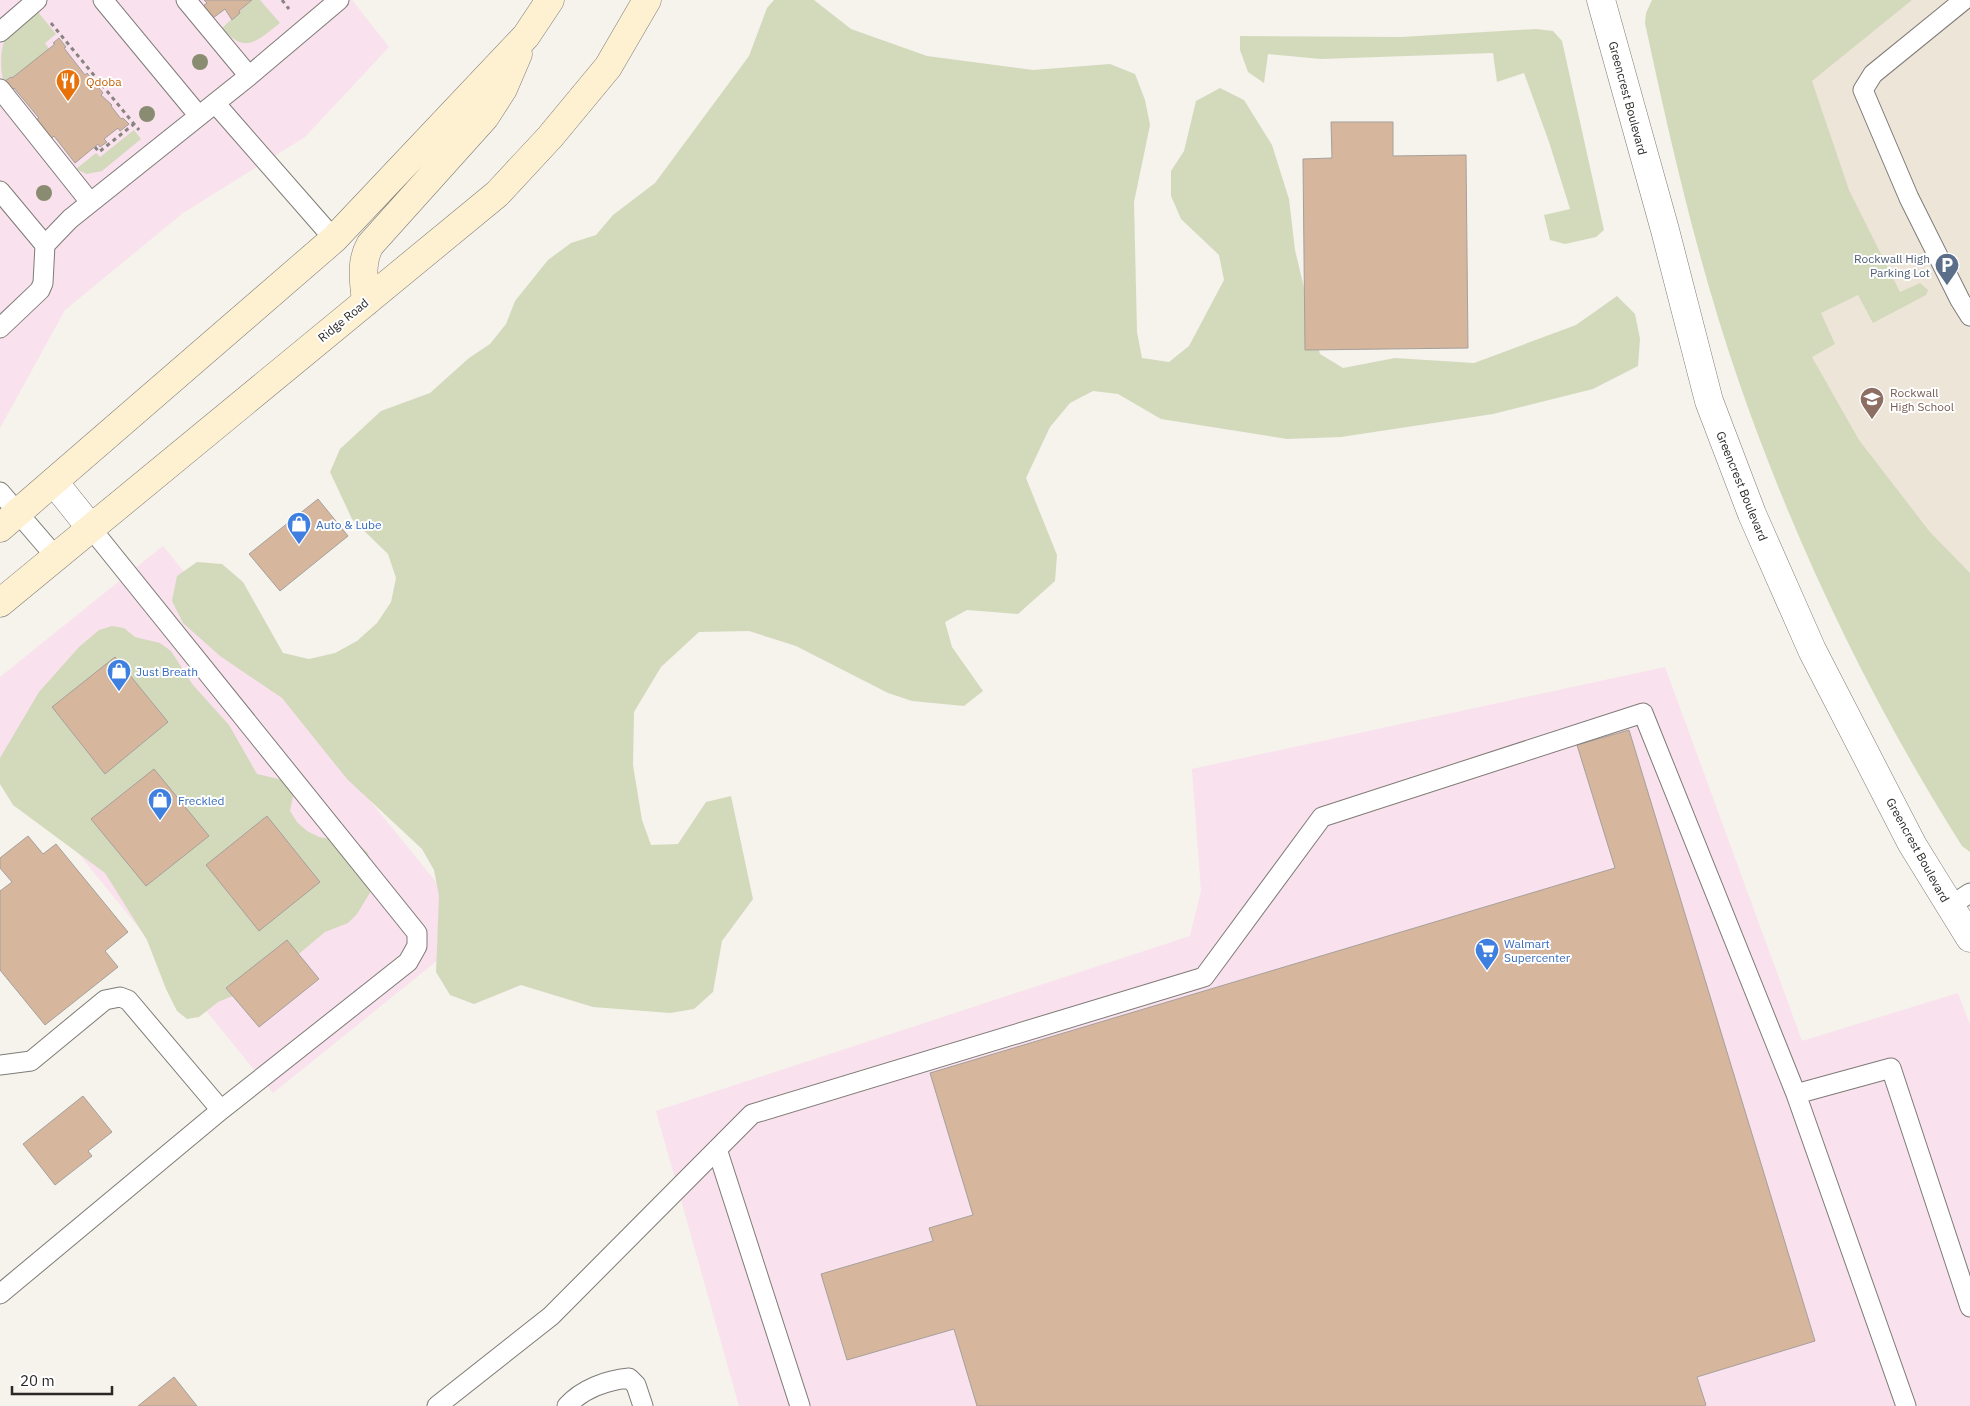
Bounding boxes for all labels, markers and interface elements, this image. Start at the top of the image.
street label: Greencrest Boulevard [1606,40,1650,156]
restaurant icon: Qdoba [55,68,81,102]
place label: Qdoba [86,74,122,89]
place label: Rockwall High Parking Lot [1854,251,1930,280]
parking icon: Rockwall High Parking Lot [1934,252,1960,286]
street label: Ridge Road [315,295,371,345]
place label: Rockwall High School [1890,385,1954,414]
school or university icon: Rockwall High School [1859,386,1885,420]
street label: Greencrest Boulevard [1713,429,1771,543]
shop icon: Auto & Lube [286,511,312,545]
place label: Auto & Lube [316,517,382,532]
shop icon: Just Breath [106,658,132,692]
place label: Just Breath [136,664,198,679]
shop icon: Freckled [147,787,173,821]
place label: Freckled [178,793,225,808]
street label: Greencrest Boulevard [1883,795,1953,905]
place label: Walmart Supercenter [1504,936,1571,965]
supermarket icon: Walmart Supercenter [1474,937,1500,971]
scale bar [12,1364,112,1396]
text: 20 m [20,1371,55,1390]

